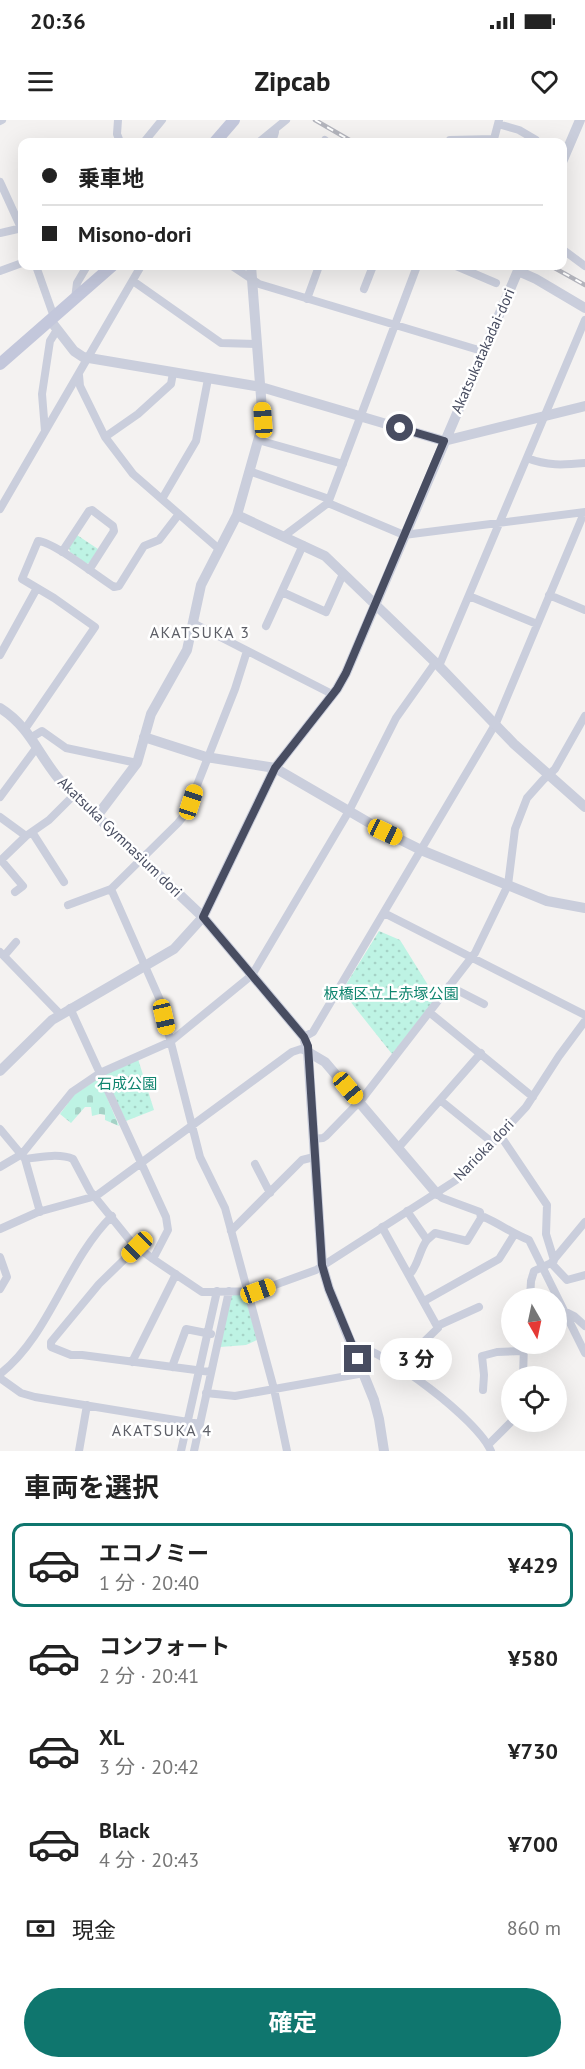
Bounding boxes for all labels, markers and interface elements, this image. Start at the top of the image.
text: 20:36 [30,7,86,35]
text: Zipcab [255,64,330,98]
icon: menu [24,65,57,98]
icon: heart [528,65,561,98]
text: 乗車地 [78,164,144,192]
text: Misono-dori [78,220,192,248]
street label: Akatsukatakadai-dori [446,285,519,416]
car [253,401,273,439]
route start [386,414,413,441]
district label: AKATSUKA 3 [150,622,250,642]
street label: Akatsuka Gymnasium dori [54,772,186,901]
car [177,782,205,822]
car [365,816,405,848]
park label: 板橋区立上赤塚公園 [323,984,459,1003]
car [151,997,177,1037]
car [330,1068,366,1108]
park label: 石成公園 [97,1074,157,1093]
street label: Narioka dori [450,1115,518,1185]
car [118,1228,156,1266]
car [238,1276,278,1306]
north arrow [501,1288,567,1354]
map controls [501,1288,567,1432]
callout: 3 分 [379,1338,451,1380]
route end [344,1345,371,1372]
text: 3 分 [398,1346,434,1372]
button: locate [501,1366,567,1432]
district label: AKATSUKA 4 [112,1420,212,1440]
text: 車両を選択 [24,1470,159,1504]
icon: car [27,1538,81,1592]
text: エコノミー [99,1539,209,1567]
text: ¥429 [508,1551,558,1579]
text: 1 分 · 20:40 [99,1570,199,1596]
icon: car [27,1631,81,1685]
text: コンフォート [99,1632,230,1660]
text: ¥580 [508,1644,558,1672]
text: 2 分 · 20:41 [99,1663,199,1689]
text: XL [99,1723,124,1751]
icon: car [27,1724,81,1778]
text: ¥730 [508,1737,558,1765]
text: 3 分 · 20:42 [99,1754,199,1780]
text: Black [99,1816,150,1844]
icon: car [27,1817,81,1871]
text: ¥700 [508,1830,558,1858]
text: 4 分 · 20:43 [99,1847,199,1873]
icon: cash [24,1912,57,1945]
text: 860 m [507,1915,561,1941]
text: 現金 [72,1916,116,1944]
button: 確定 [24,1988,561,2057]

